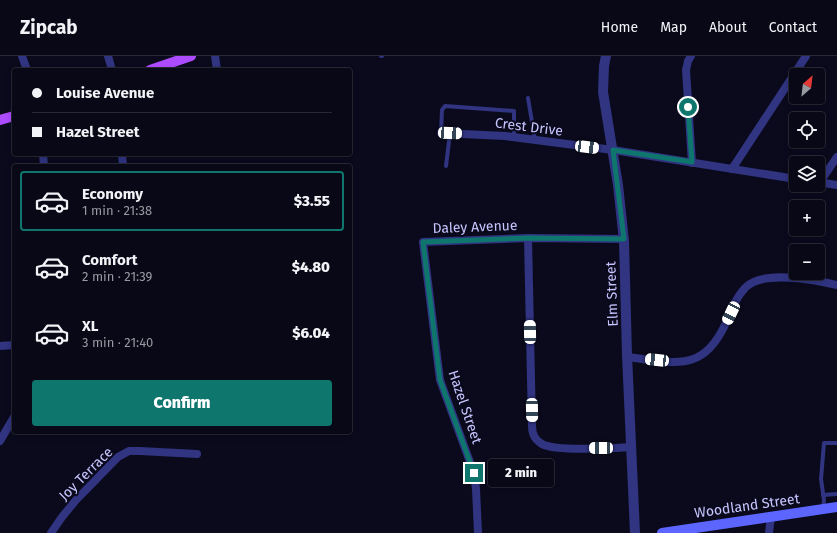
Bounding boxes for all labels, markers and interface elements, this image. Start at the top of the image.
text: Zipcab [20,16,78,39]
text: Home [601,19,638,36]
text: Map [660,19,687,36]
text: About [709,19,747,36]
text: Contact [769,19,817,36]
north arrow [789,68,825,104]
map controls [789,68,825,280]
text: Louise Avenue [56,84,154,102]
route start [679,98,697,116]
button: locate [789,112,825,148]
street label: Crest Drive [494,114,564,140]
text: Hazel Street [56,123,140,141]
car [438,126,462,140]
car [574,140,600,154]
button: layers [789,156,825,192]
icon: car [34,183,70,219]
text: Economy [82,185,143,203]
text: $3.55 [294,192,330,210]
button: + [789,200,825,236]
text: 1 min · 21:38 [82,203,152,218]
street label: Daley Avenue [432,217,518,237]
button: − [789,244,825,280]
icon: car [34,249,70,285]
text: Comfort [82,251,138,269]
text: $4.80 [292,258,330,276]
street label: Elm Street [602,260,622,327]
text: 2 min · 21:39 [82,269,152,284]
car [720,300,742,326]
icon: car [34,315,70,351]
text: XL [82,317,98,335]
car [524,320,536,344]
text: $6.04 [292,324,330,342]
text: 3 min · 21:40 [82,335,153,350]
car [644,353,670,367]
street label: Hazel Street [444,368,486,447]
button: Confirm [32,380,332,426]
car [526,398,538,422]
car [589,442,613,454]
street label: Joy Terrace [56,444,116,504]
callout: 2 min [488,459,554,487]
route end [465,464,483,482]
text: 2 min [505,465,537,480]
street label: Woodland Street [693,490,802,522]

